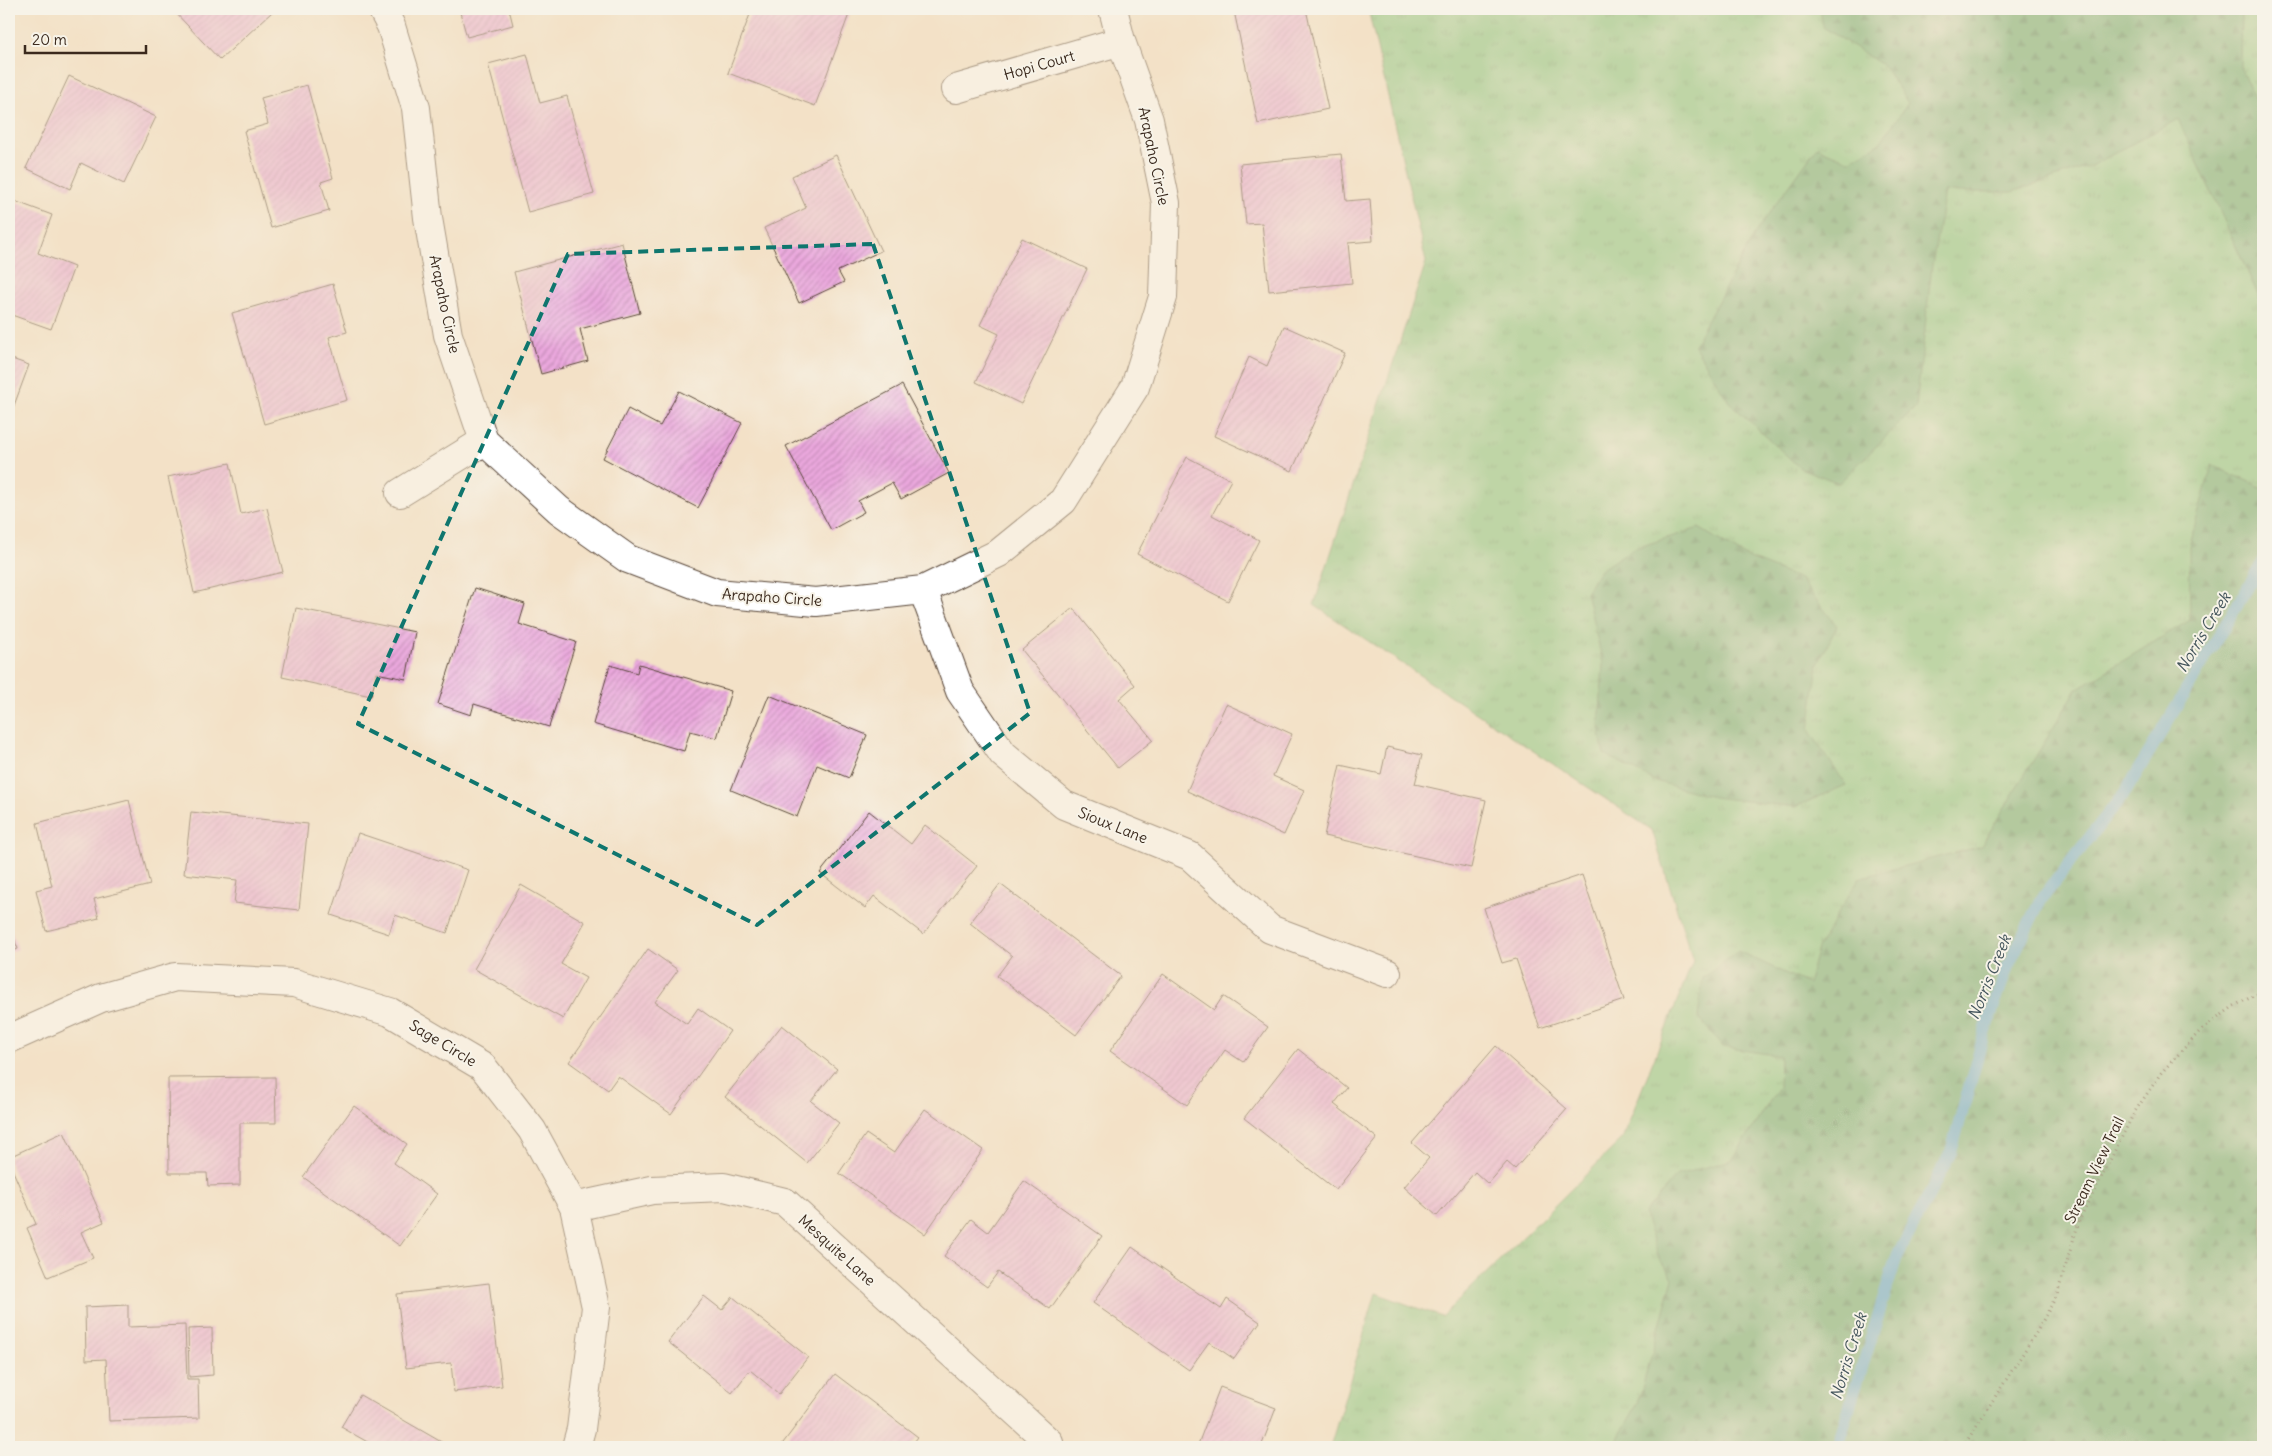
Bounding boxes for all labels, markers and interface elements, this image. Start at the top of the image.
scale bar [25,22,146,54]
text: 20 m [32,30,67,49]
street label: Hopi Court [1001,46,1077,84]
street label: Arapaho Circle [1134,105,1174,207]
street label: Arapaho Circle [425,253,465,355]
street label: Arapaho Circle [721,584,823,610]
water label: Norris Creek [2171,587,2236,676]
street label: Sioux Lane [1075,802,1151,848]
water label: Norris Creek [1963,930,2016,1022]
street label: Sage Circle [406,1015,480,1071]
street label: Stream View Trail [2060,1114,2128,1226]
street label: Mesquite Lane [794,1210,880,1290]
water label: Norris Creek [1825,1309,1871,1402]

